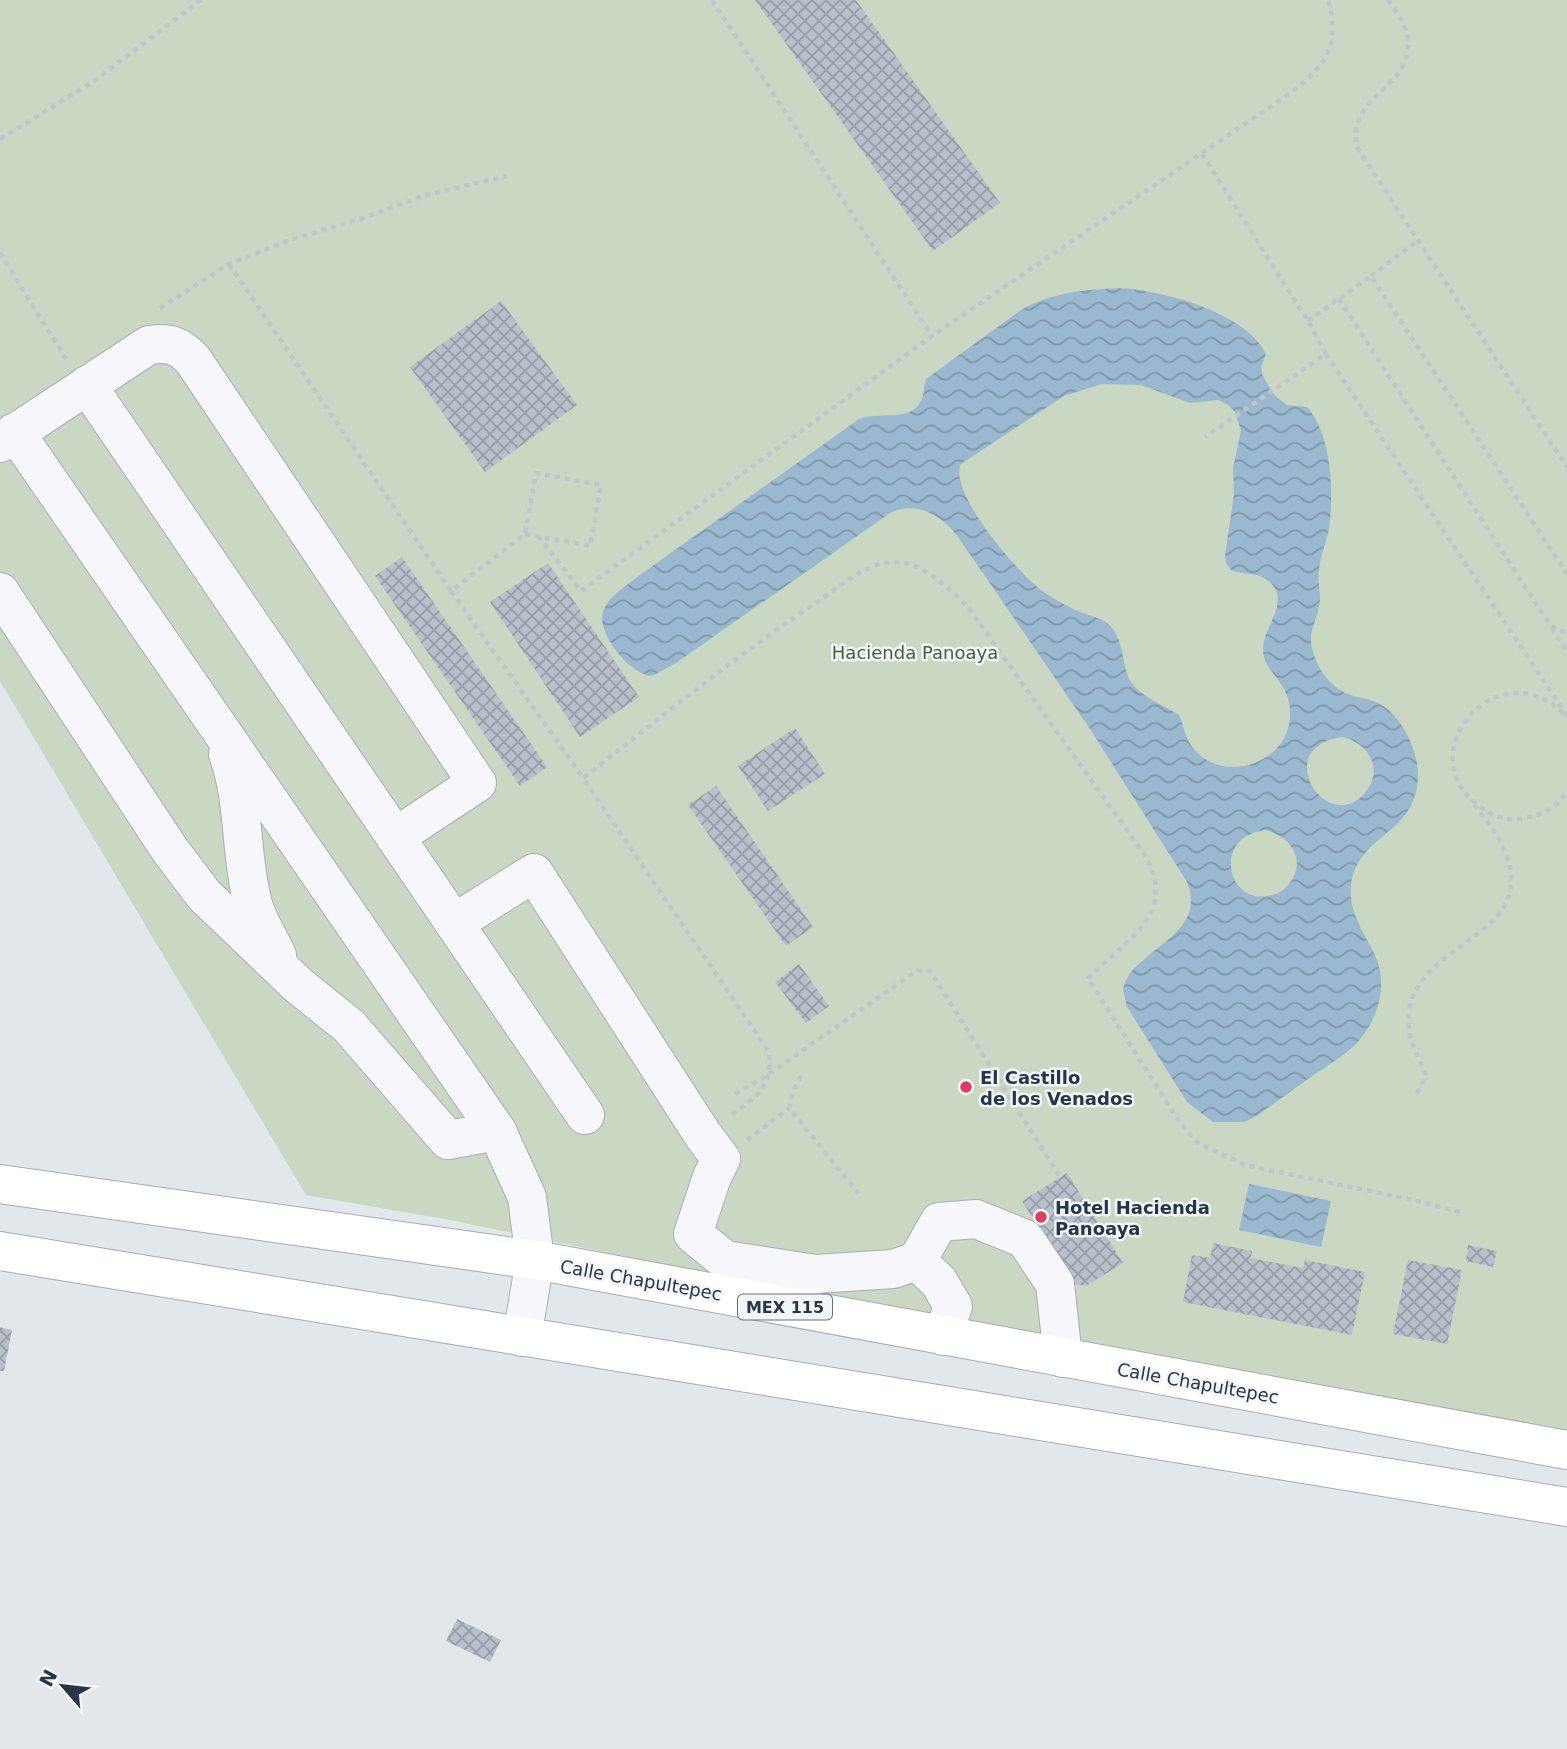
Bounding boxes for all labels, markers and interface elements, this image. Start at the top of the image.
park label: Hacienda Panoaya [832,642,998,663]
place label: El Castillo de los Venados [980,1067,1133,1109]
marker: El Castillo de los Venados [958,1079,974,1095]
place label: Hotel Hacienda Panoaya [1055,1197,1210,1239]
marker: Hotel Hacienda Panoaya [1033,1209,1049,1225]
street label: Calle Chapultepec [559,1255,723,1305]
road number: MEX 115 [738,1294,832,1320]
street label: Calle Chapultepec [1116,1358,1280,1408]
north arrow [28,1651,98,1721]
text: N [35,1666,61,1690]

